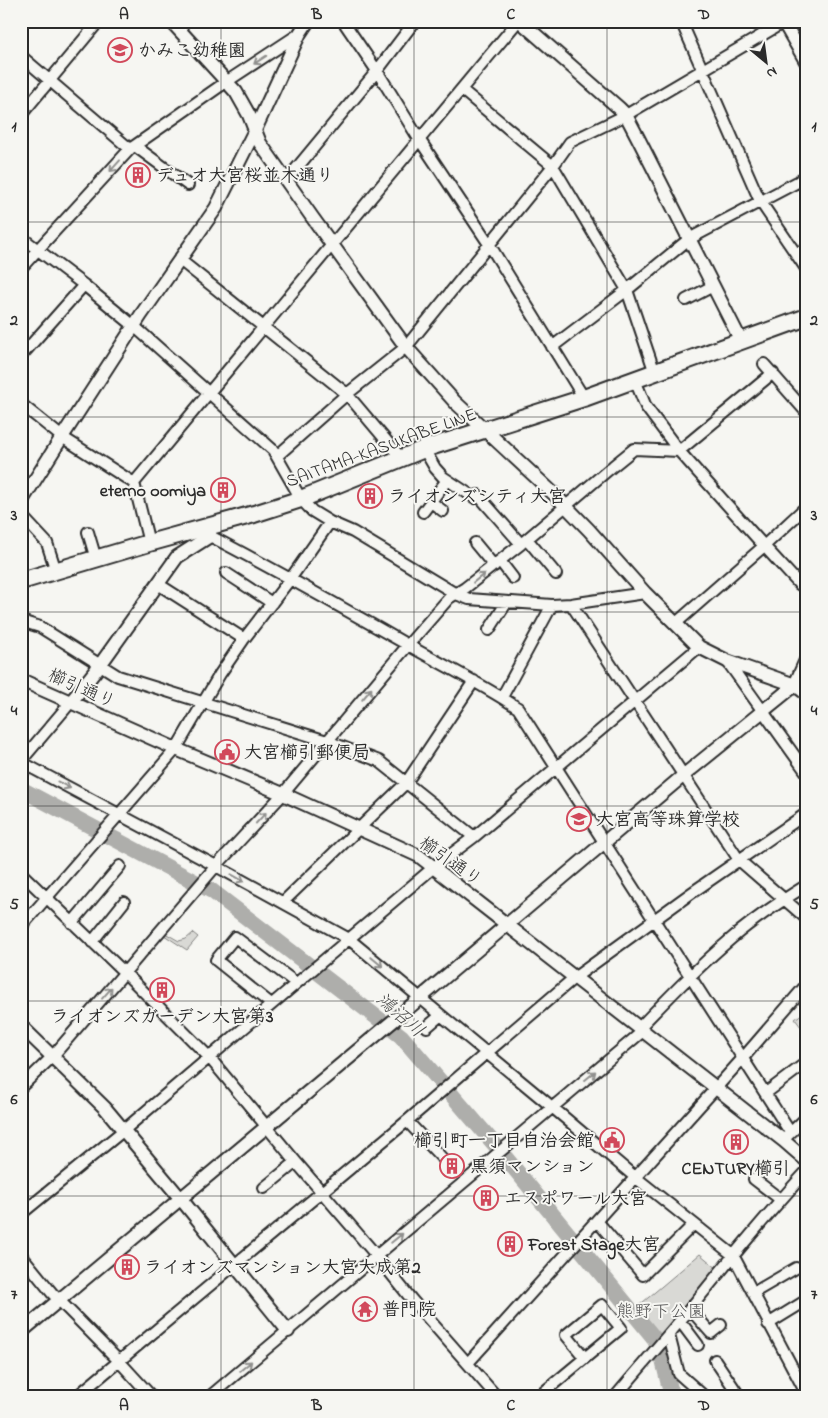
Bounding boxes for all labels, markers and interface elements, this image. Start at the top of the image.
text: A [119,3,129,27]
text: B [311,3,323,27]
text: C [507,3,516,27]
text: D [697,3,710,27]
school or university icon: かみこ幼稚園 [107,37,133,63]
north arrow [740,38,790,88]
place label: かみこ幼稚園 [138,39,246,65]
one-way arrow [253,55,267,65]
text: N [762,61,781,84]
text: 1 [11,115,17,139]
text: 1 [811,115,817,139]
one-way arrow [109,159,121,172]
building icon: デュオ大宮桜並木通り [125,162,151,188]
place label: デュオ大宮桜並木通り [156,164,334,190]
text: 2 [9,309,18,333]
text: 2 [809,309,818,333]
street label: SAITAMA-KASUKABE LINE [283,402,481,495]
building icon: eterno oomiya [210,477,236,503]
place label: eterno oomiya [100,479,206,506]
building icon: ライオンズシティ大宮 [357,483,383,509]
place label: ライオンズシティ大宮 [388,485,566,511]
text: 3 [10,504,18,528]
text: 3 [810,504,818,528]
one-way arrow [472,572,485,583]
street label: 櫛引通り [43,663,119,716]
one-way arrow [361,688,372,701]
text: 4 [10,699,18,723]
text: 4 [810,699,818,723]
public building icon: 大宮櫛引郵便局 [214,739,240,765]
place label: 大宮櫛引郵便局 [244,741,370,767]
one-way arrow [57,780,72,790]
school or university icon: 大宮高等珠算学校 [566,806,592,832]
place label: 大宮高等珠算学校 [596,808,740,834]
one-way arrow [255,811,267,824]
street label: 櫛引通り [413,831,487,894]
one-way arrow [230,874,245,884]
text: 5 [9,893,19,917]
text: 5 [809,893,819,917]
one-way arrow [370,956,383,967]
building icon: ライオンズガーデン大宮第3 [149,977,175,1003]
one-way arrow [101,987,113,1000]
water label: 鴻沼川 [369,987,430,1045]
place label: ライオンズガーデン大宮第3 [51,1005,274,1031]
one-way arrow [583,1070,596,1081]
text: 6 [9,1088,18,1112]
text: 6 [809,1088,818,1112]
public building icon: 櫛引町一丁目自治会館 [599,1127,625,1153]
place label: 櫛引町一丁目自治会館 [414,1129,594,1155]
building icon: CENTURY櫛引 [723,1129,749,1155]
building icon: 黒須マンション [439,1153,465,1179]
place label: 黒須マンション [470,1155,595,1181]
place label: CENTURY櫛引 [682,1157,790,1183]
building icon: エスポワール大宮 [473,1185,499,1211]
place label: エスポワール大宮 [504,1187,647,1213]
building icon: Forest Stage大宮 [497,1231,523,1257]
one-way arrow [390,1232,403,1243]
place label: Forest Stage大宮 [527,1233,660,1260]
building icon: ライオンズマンション大宮大成第2 [114,1254,140,1280]
place label: ライオンズマンション大宮大成第2 [144,1256,421,1282]
text: 7 [11,1283,18,1307]
text: 7 [811,1283,818,1307]
temple icon: 普門院 [352,1296,378,1322]
place label: 普門院 [382,1298,436,1324]
park label: 熊野下公園 [616,1300,706,1326]
one-way arrow [240,1360,253,1371]
text: A [119,1394,129,1418]
text: B [311,1394,323,1418]
text: C [507,1394,516,1418]
text: D [697,1394,710,1418]

